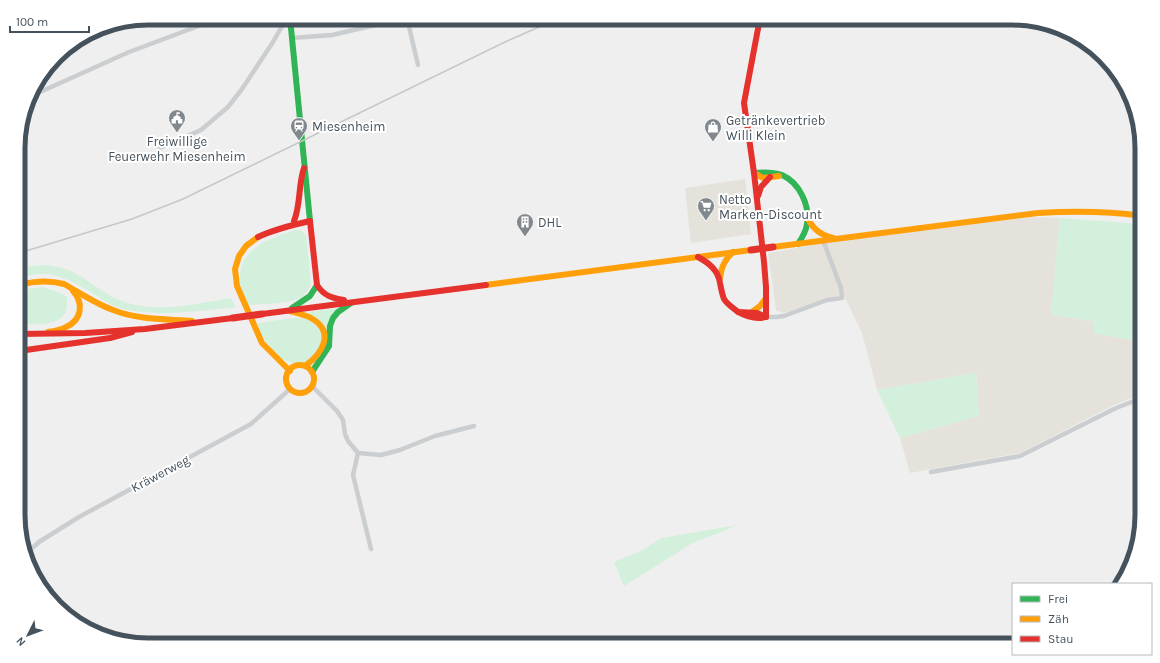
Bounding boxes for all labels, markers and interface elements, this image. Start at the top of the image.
scale bar [10,8,89,34]
text: 100 m [16,15,48,29]
public building icon: Freiwillige Feuerwehr Miesenheim [167,108,187,133]
place label: Getränkevertrieb Willi Klein [726,113,825,143]
station icon: Miesenheim [289,116,309,141]
shop icon: Getränkevertrieb Willi Klein [703,117,723,142]
place label: Miesenheim [312,119,385,134]
place label: Freiwillige Feuerwehr Miesenheim [108,134,246,164]
place label: Netto Marken-Discount [719,192,822,222]
supermarket icon: Netto Marken-Discount [696,196,716,221]
building icon: DHL [515,212,535,237]
place label: DHL [538,215,561,230]
street label: Kräwerweg [128,451,193,495]
legend [1012,583,1152,655]
text: Frei [1048,592,1068,606]
text: Zäh [1048,612,1069,626]
north arrow [8,615,48,655]
text: Stau [1048,632,1074,646]
text: N [13,634,28,649]

